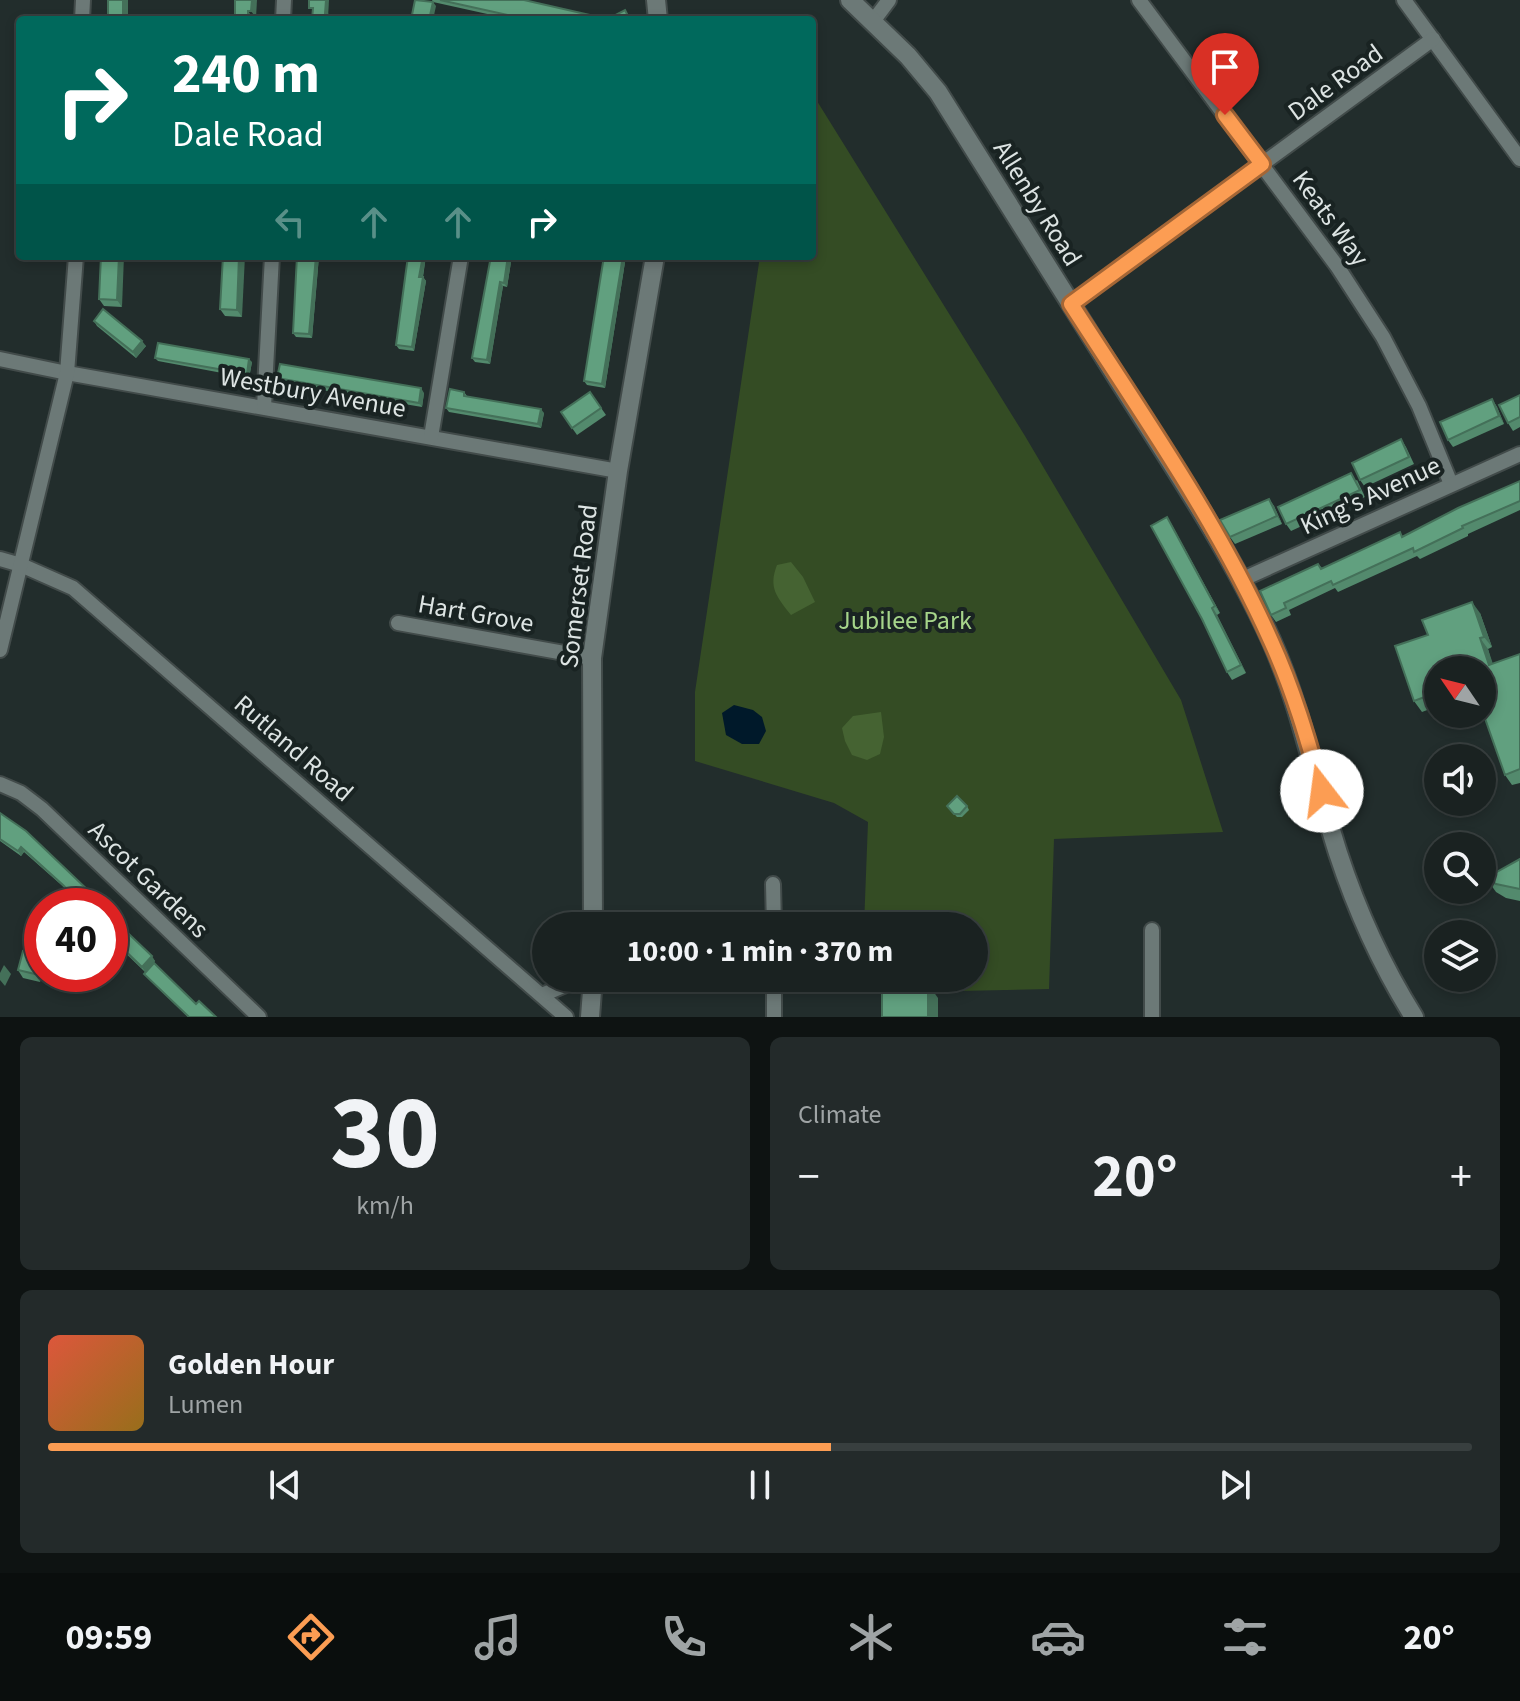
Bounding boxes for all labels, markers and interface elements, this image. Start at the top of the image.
pin [1191,33,1259,115]
text: 240 m [172,35,320,114]
street label: Dale Road [1280,35,1391,130]
icon: arrive [1203,45,1247,89]
icon: right [40,48,144,152]
text: Dale Road [172,109,324,160]
street label: Allenby Road [984,133,1091,273]
street label: Keats Way [1283,163,1378,274]
icon: left [268,200,312,244]
icon: ahead [352,200,396,244]
icon: ahead [436,200,480,244]
icon: right [520,200,564,244]
street label: Westbury Avenue [217,358,409,427]
street label: King's Avenue [1294,447,1446,544]
street label: Somerset Road [550,502,607,670]
street label: Hart Grove [415,585,537,642]
park label: Jubilee Park [838,602,972,639]
north arrow [1424,656,1496,728]
map controls [1424,656,1496,992]
street label: Rutland Road [226,686,361,811]
button: sound [1424,744,1496,816]
position arrow [1280,749,1364,833]
street label: Ascot Gardens [80,812,217,947]
button: search [1424,832,1496,904]
speed limit sign: 40 [24,888,128,992]
button: layers [1424,920,1496,992]
text: 10:00 · 1 min · 370 m [627,930,893,973]
text: 30 [330,1061,440,1209]
text: Climate [798,1096,882,1133]
text: 20° [1092,1135,1178,1220]
text: − [798,1146,820,1209]
text: + [1450,1146,1472,1209]
text: km/h [356,1187,414,1224]
text: Golden Hour [168,1343,334,1386]
text: Lumen [168,1386,243,1423]
icon: previous [263,1463,307,1507]
icon: pause [738,1463,782,1507]
icon: next [1213,1463,1257,1507]
icon: directions [283,1609,339,1665]
icon: music [470,1609,526,1665]
icon: phone [656,1609,712,1665]
icon: climate [843,1609,899,1665]
icon: car [1030,1609,1086,1665]
icon: filters [1217,1609,1273,1665]
text: 09:59 [65,1612,152,1663]
text: 20° [1403,1612,1455,1663]

